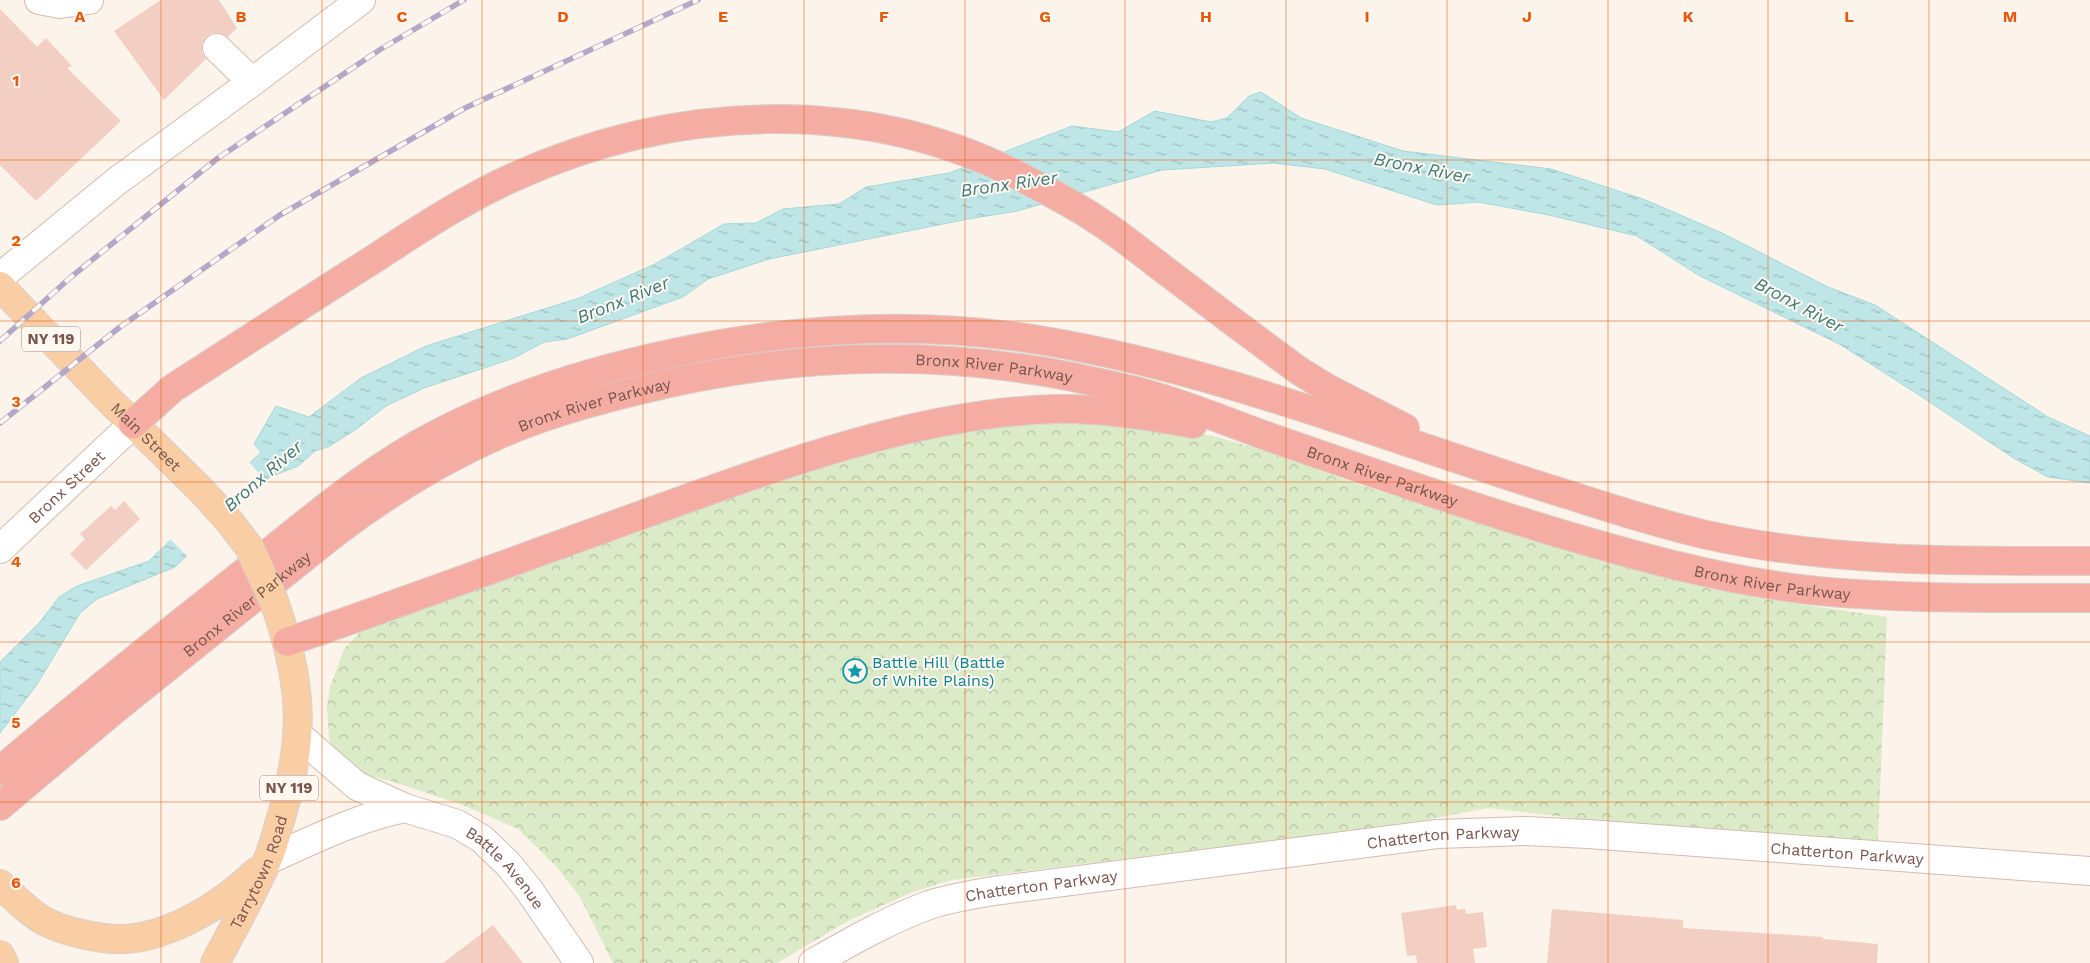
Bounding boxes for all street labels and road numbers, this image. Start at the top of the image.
road number: NY 119 [22,326,80,352]
street label: Bronx River Parkway [915,350,1075,387]
street label: Bronx River Parkway [515,374,673,436]
street label: Main Street [107,398,185,476]
street label: Bronx River Parkway [1304,442,1461,511]
street label: Bronx Street [24,446,109,528]
street label: Bronx River Parkway [179,547,315,661]
street label: Bronx River Parkway [1692,561,1852,604]
road number: NY 119 [260,776,318,800]
street label: Tarrytown Road [226,813,291,933]
street label: Chatterton Parkway [1366,822,1521,853]
street label: Battle Avenue [462,823,548,913]
street label: Chatterton Parkway [1770,838,1925,869]
street label: Chatterton Parkway [964,866,1119,906]

